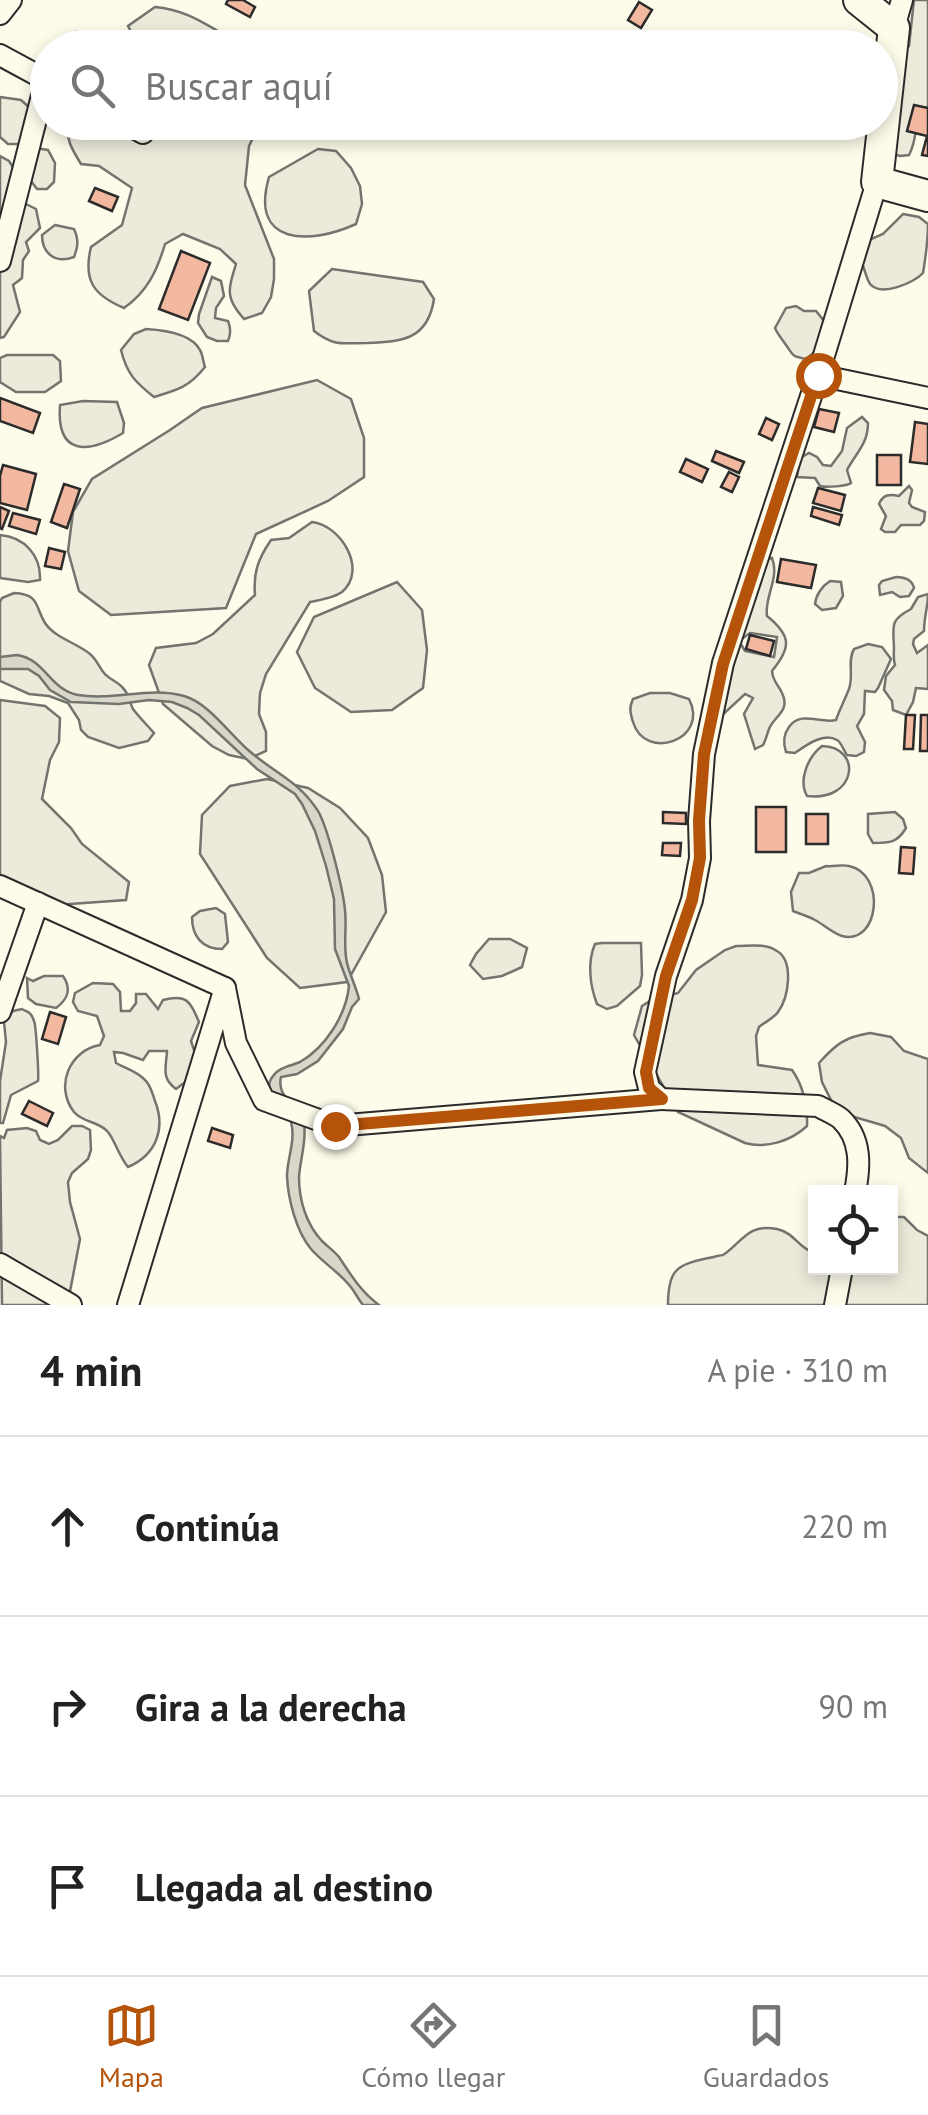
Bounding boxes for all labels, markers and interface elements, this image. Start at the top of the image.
search box [30,30,898,140]
icon: search [65,58,120,113]
text: Buscar aquí [145,61,333,110]
route start [796,353,842,399]
route end [313,1104,359,1150]
map controls [808,1185,898,1275]
button: locate [808,1185,898,1275]
text: 4 min [40,1343,142,1398]
text: A pie · 310 m [707,1349,888,1391]
icon: ahead [40,1499,95,1554]
text: Continúa [135,1502,279,1551]
text: 220 m [801,1505,888,1547]
icon: right [40,1679,95,1734]
text: Gira a la derecha [135,1682,407,1731]
text: 90 m [819,1685,888,1727]
icon: arrive [40,1859,95,1914]
text: Llegada al destino [135,1862,433,1911]
tab: Mapa [99,1998,164,2095]
tab: Cómo llegar [361,1998,505,2095]
tab: Guardados [703,1998,829,2095]

